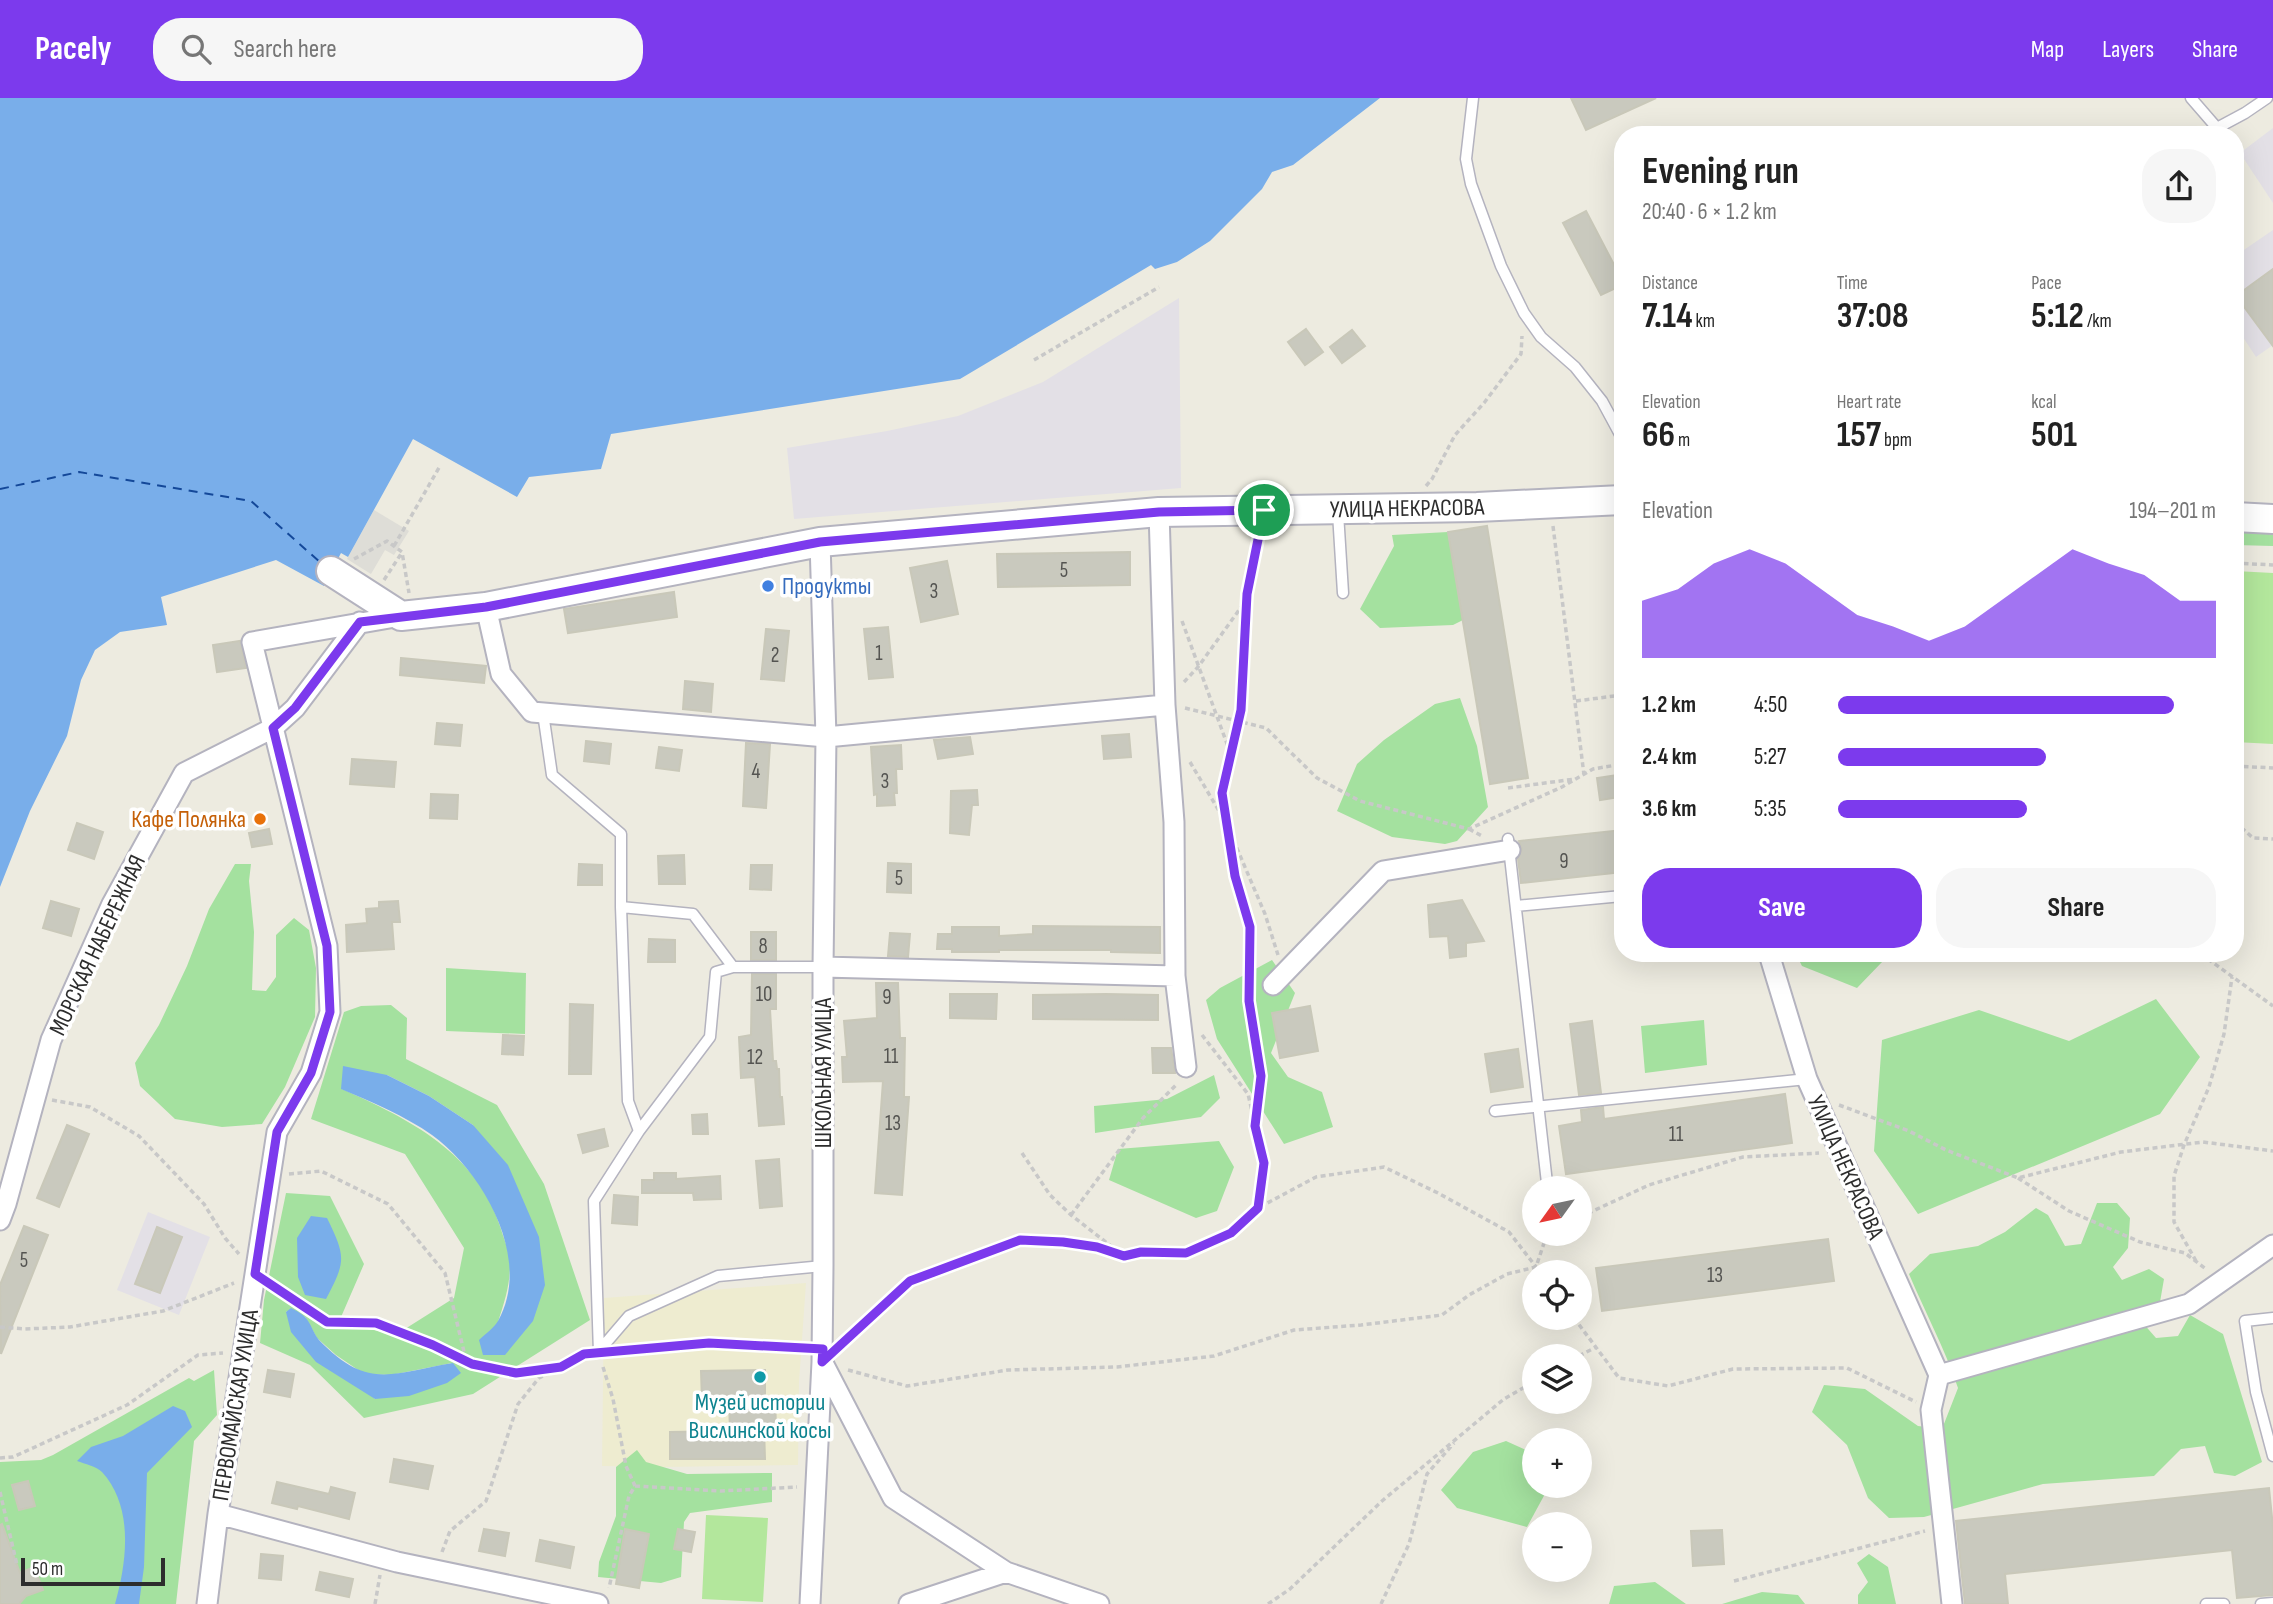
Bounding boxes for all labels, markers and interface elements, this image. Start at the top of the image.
search box [153,18,643,81]
text: Pacely [35,29,111,69]
icon: search [177,30,215,68]
text: Search here [233,34,337,65]
text: Map [2031,35,2064,64]
text: Layers [2102,35,2154,64]
text: Share [2192,35,2238,64]
text: Evening run [1642,149,1799,194]
button: share [2142,149,2216,223]
text: 20:40 · 6 × 1.2 km [1642,198,1777,226]
text: Distance [1642,272,1698,295]
text: Time [1837,272,1868,295]
text: Pace [2031,272,2062,295]
text: 7.14 [1642,295,1693,338]
text: 37:08 [1837,295,1908,338]
text: 5:12 [2031,295,2084,338]
text: km [1693,310,1715,333]
text: /km [2084,310,2112,333]
text: Elevation [1642,391,1701,414]
text: Heart rate [1837,391,1902,414]
text: kcal [2031,391,2056,414]
text: 66 [1642,414,1675,457]
text: 157 [1837,414,1881,457]
text: 501 [2031,414,2077,457]
text: m [1675,429,1690,452]
text: bpm [1881,429,1912,452]
pin [1234,480,1294,540]
icon: arrive [1245,491,1283,529]
street label: УЛИЦА НЕКРАСОВА [1329,493,1485,524]
text: Elevation [1642,497,1713,525]
text: 194–201 m [2129,497,2216,525]
house number: 5 [1060,558,1068,583]
place label: Продукты [782,572,871,601]
marker: Продукты [760,578,776,594]
house number: 3 [930,579,938,604]
house number: 1 [875,641,883,666]
house number: 2 [771,643,779,668]
text: 1.2 km [1642,691,1696,719]
text: 4:50 [1754,691,1787,719]
text: 2.4 km [1642,743,1697,771]
text: 5:27 [1754,743,1786,771]
house number: 4 [752,759,761,784]
house number: 3 [881,769,889,794]
text: 3.6 km [1642,795,1696,823]
text: 5:35 [1754,795,1786,823]
place label: Кафе Полянка [131,805,246,834]
marker: Кафе Полянка [252,811,268,827]
house number: 9 [1559,849,1569,874]
street label: МОРСКАЯ НАБЕРЕЖНАЯ [43,850,152,1040]
house number: 5 [895,866,903,891]
button: Save [1642,868,1922,948]
button: Share [1936,868,2216,948]
house number: 8 [758,934,768,959]
house number: 10 [756,982,772,1007]
house number: 9 [882,985,892,1010]
street label: ШКОЛЬНАЯ УЛИЦА [809,997,838,1148]
house number: 11 [884,1044,899,1069]
house number: 12 [747,1045,763,1070]
street label: УЛИЦА НЕКРАСОВА [1801,1091,1891,1244]
house number: 13 [885,1111,901,1136]
house number: 11 [1669,1122,1684,1147]
north arrow [1522,1176,1592,1246]
map controls [1522,1176,1592,1582]
house number: 5 [20,1248,28,1273]
button: locate [1522,1260,1592,1330]
house number: 13 [1707,1263,1723,1288]
street label: ПЕРВОМАЙСКАЯ УЛИЦА [206,1307,265,1503]
button: layers [1522,1344,1592,1414]
marker: Музей истории Вислинской косы [752,1369,768,1385]
place label: Музей истории Вислинской косы [689,1388,831,1445]
button: + [1522,1428,1592,1498]
button: − [1522,1512,1592,1582]
scale bar [21,1555,164,1587]
text: 50 m [32,1558,63,1581]

